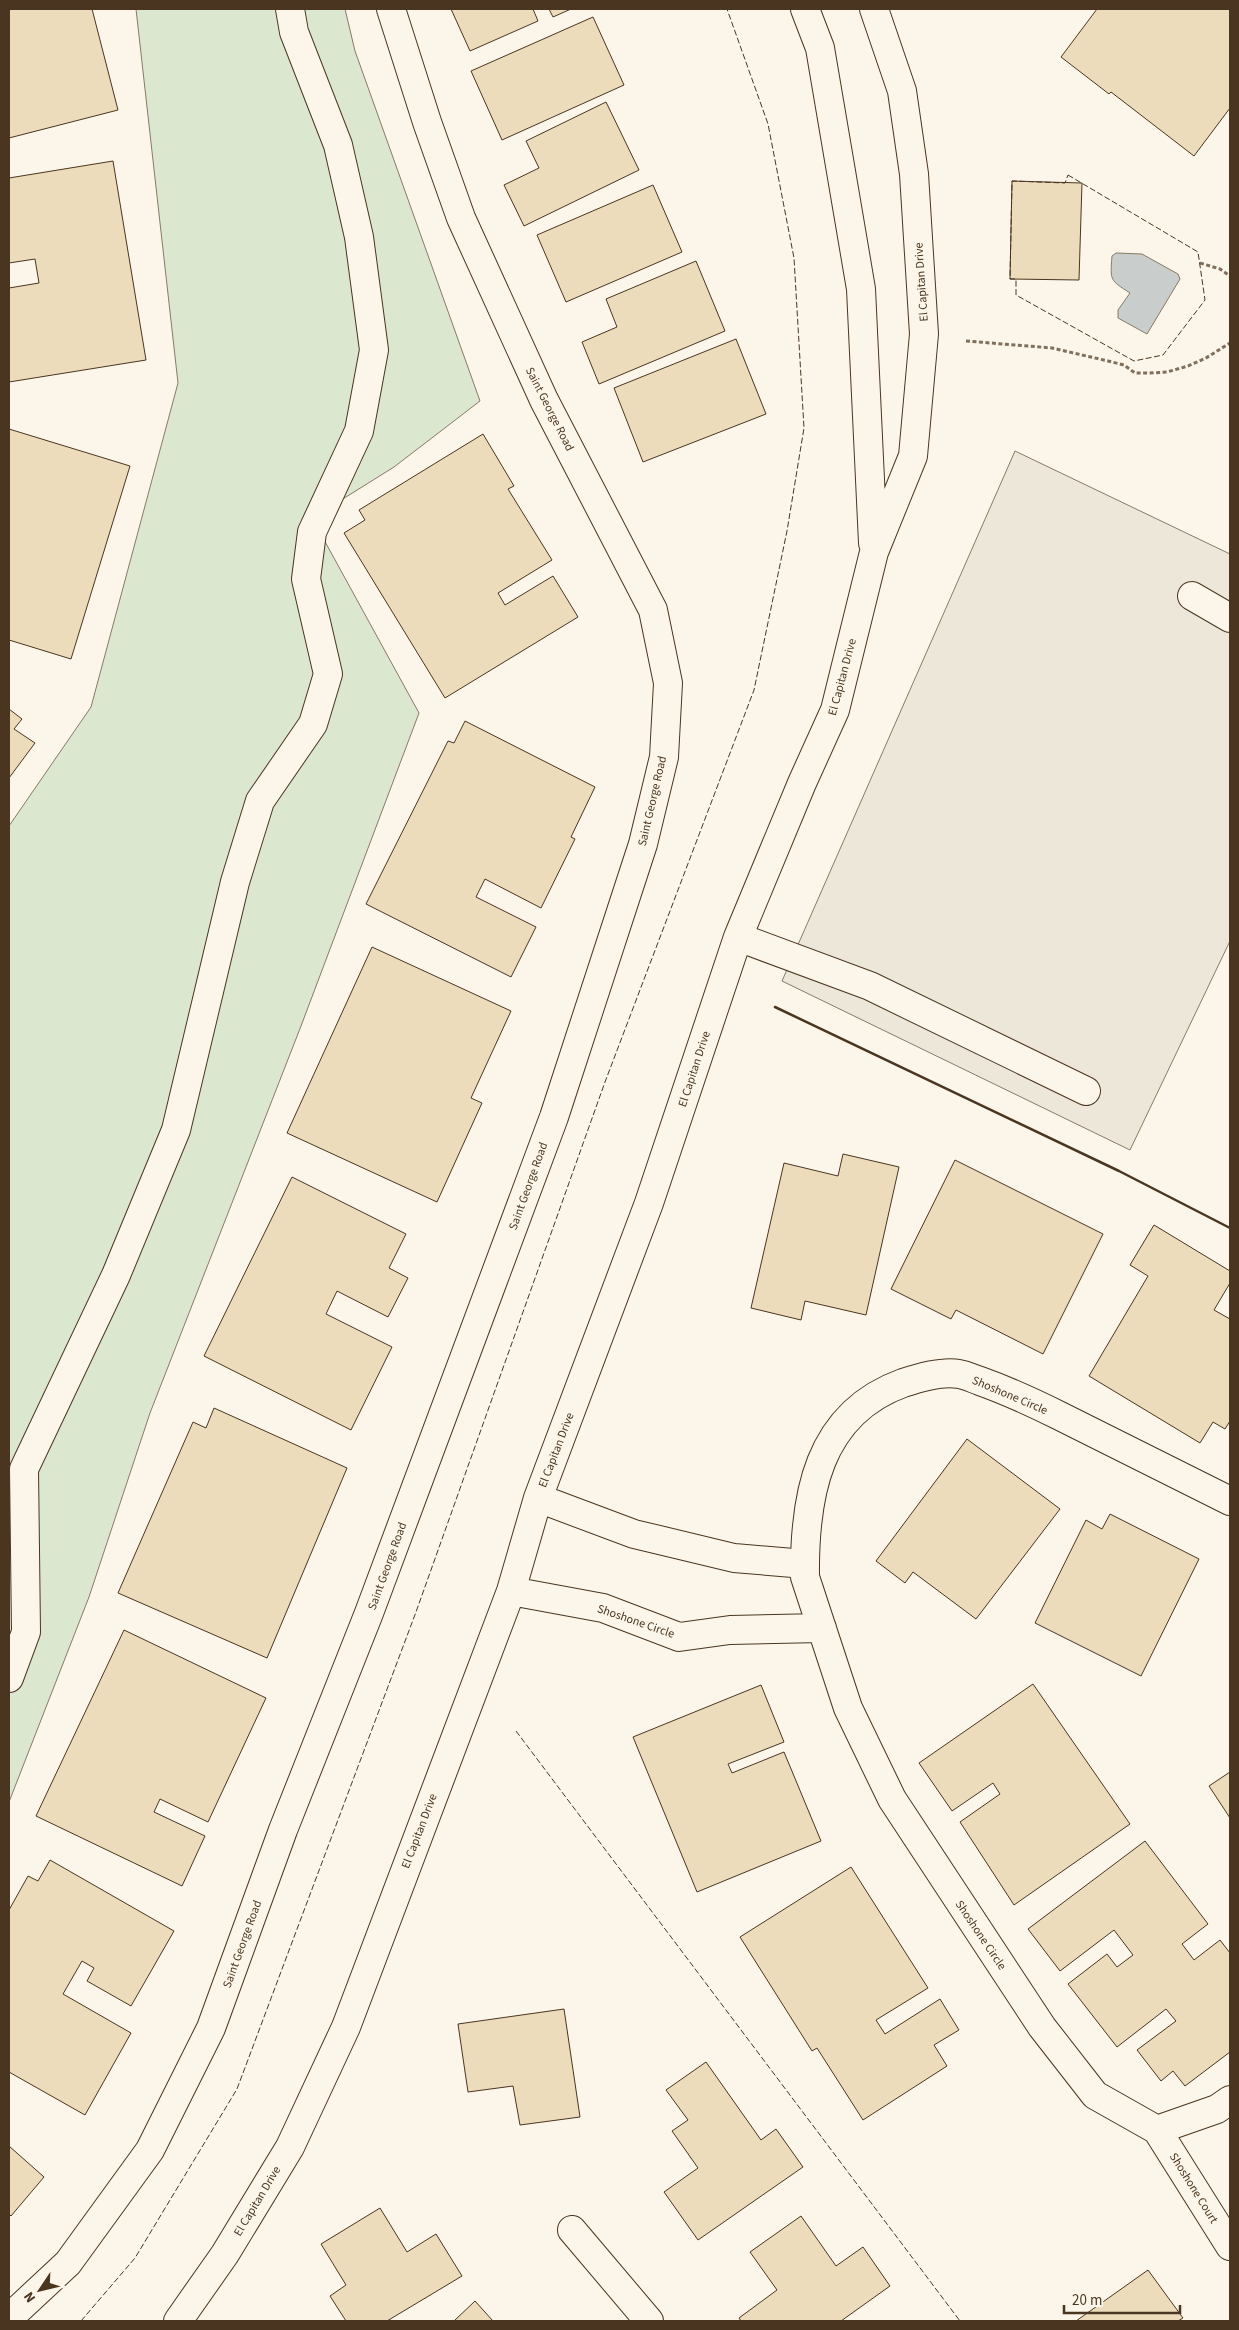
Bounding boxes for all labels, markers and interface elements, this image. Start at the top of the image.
street label: El Capitan Drive [910,242,933,322]
street label: Saint George Road [521,364,578,454]
street label: El Capitan Drive [824,637,861,718]
street label: Saint George Road [634,754,671,848]
street label: El Capitan Drive [674,1029,715,1109]
street label: Saint George Road [505,1140,552,1232]
street label: Shoshone Circle [969,1372,1050,1419]
street label: El Capitan Drive [534,1410,579,1490]
street label: Saint George Road [364,1520,411,1612]
street label: Shoshone Circle [595,1600,677,1643]
street label: El Capitan Drive [397,1791,442,1871]
street label: Shoshone Circle [951,1897,1010,1974]
street label: Saint George Road [219,1898,266,1990]
street label: Shoshone Court [1165,2150,1222,2227]
street label: El Capitan Drive [230,2163,285,2240]
north arrow [15,2265,65,2315]
scale bar [1064,2282,1180,2314]
text: N [19,2287,41,2306]
text: 20 m [1072,2290,1102,2311]

